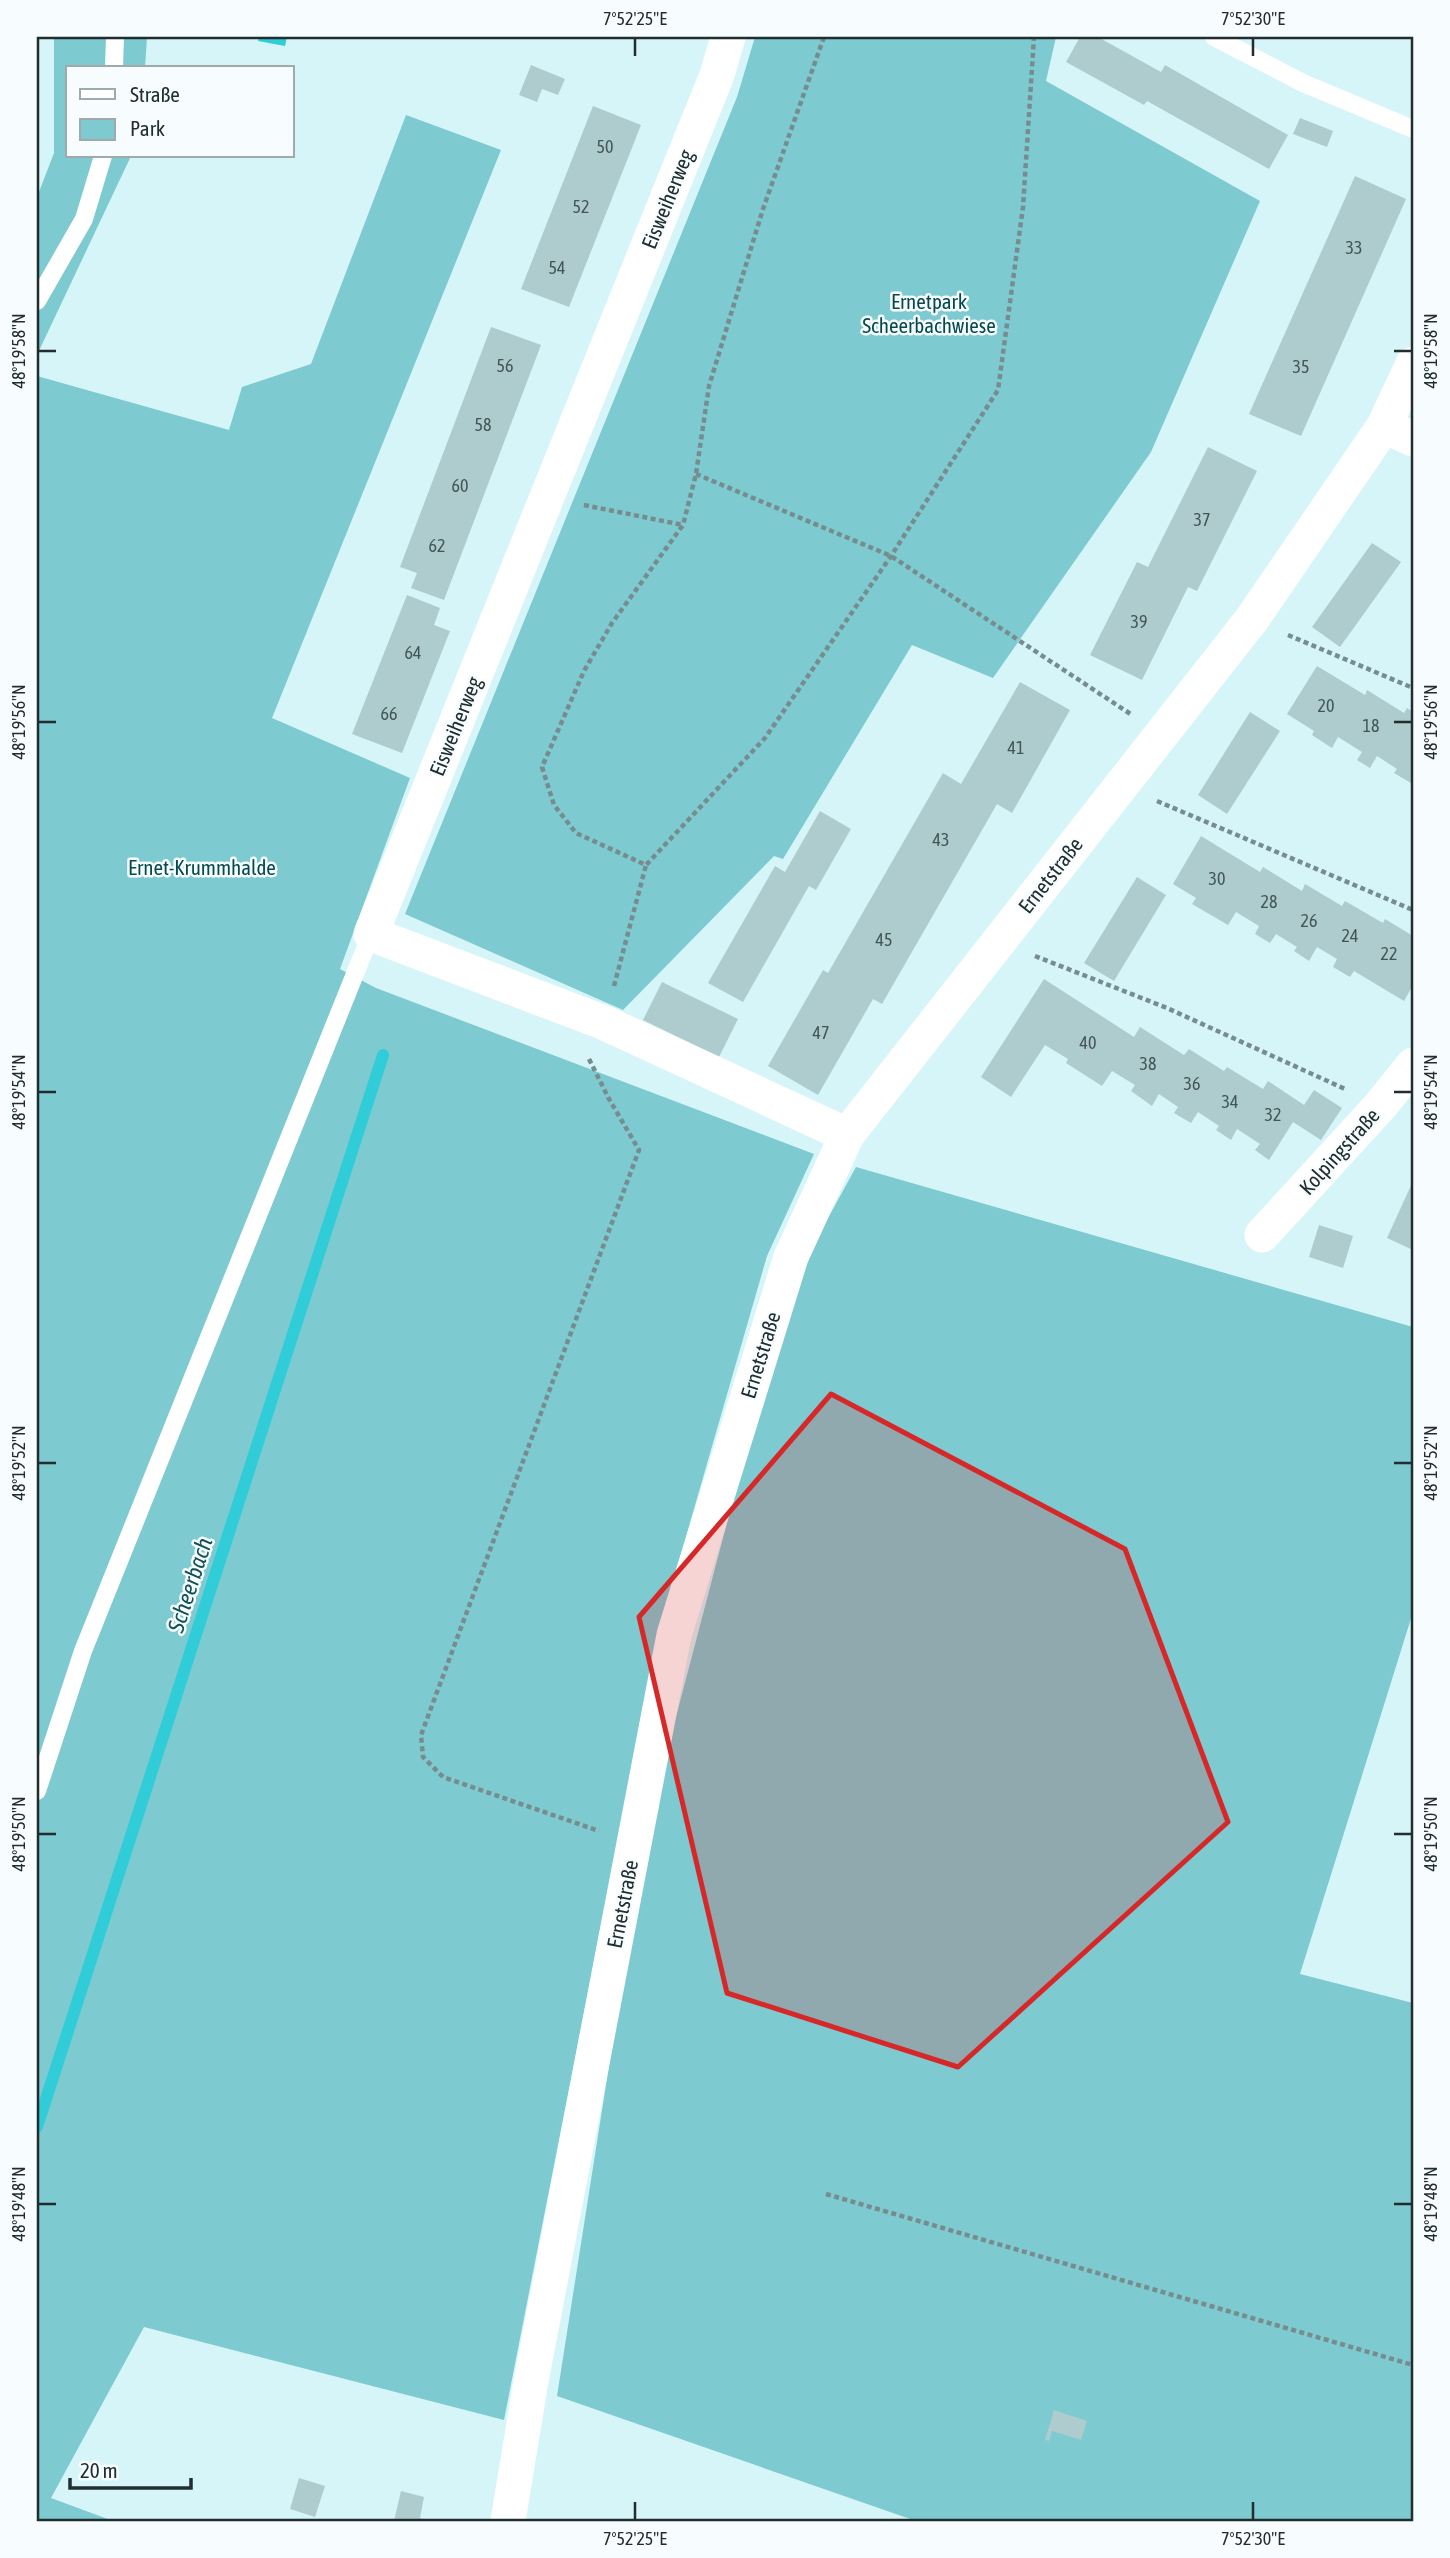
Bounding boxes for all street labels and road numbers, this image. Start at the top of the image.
street label: Eisweiherweg [636,146,698,252]
street label: Eisweiherweg [424,673,486,779]
street label: Ernetstraße [1013,832,1087,918]
street label: Kolpingstraße [1294,1103,1384,1199]
street label: Ernetstraße [735,1309,785,1401]
street label: Ernetstraße [602,1858,642,1950]

